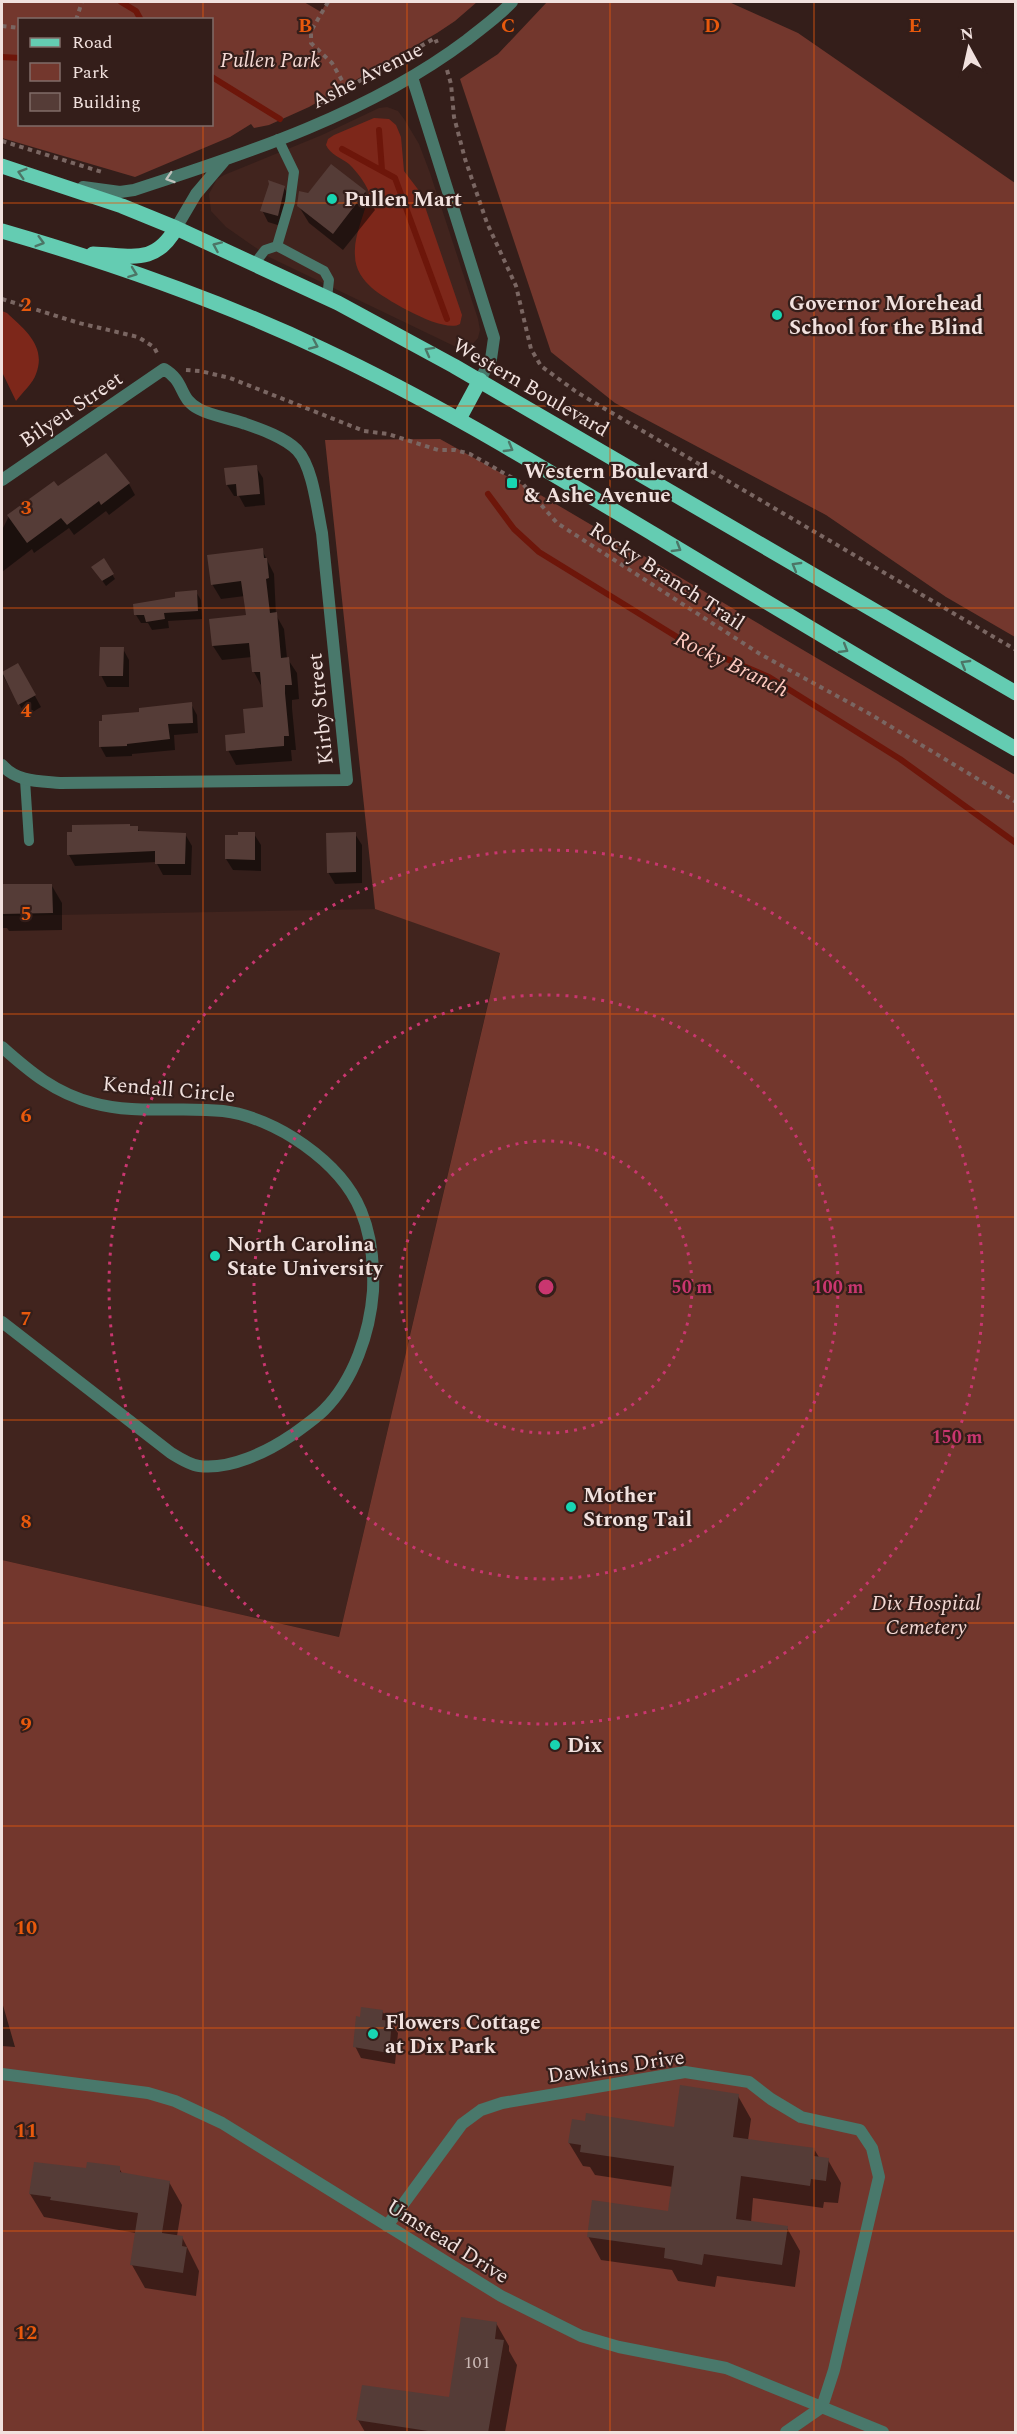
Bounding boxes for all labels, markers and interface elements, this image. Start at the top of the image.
text: B [298,11,312,41]
text: C [501,11,515,41]
text: D [704,11,720,41]
text: E [908,11,922,41]
legend [18,18,213,126]
north arrow [939,18,999,78]
text: N [959,21,975,47]
text: Road [72,29,113,56]
street label: Ashe Avenue [306,34,429,118]
park label: Pullen Park [220,45,320,77]
text: Park [72,59,109,86]
text: Building [72,89,141,116]
one-way arrow [17,168,28,180]
one-way arrow [165,171,176,183]
place label: Pullen Mart [344,184,462,216]
marker: Pullen Mart [325,192,339,206]
one-way arrow [34,235,45,247]
one-way arrow [212,241,223,253]
one-way arrow [127,265,138,278]
place label: Governor Morehead School for the Blind [789,288,984,344]
text: 2 [20,290,32,320]
marker: Governor Morehead School for the Blind [770,308,784,322]
street label: Western Boulevard [446,330,615,446]
one-way arrow [307,338,318,350]
one-way arrow [425,347,435,359]
street label: Bilyeu Street [13,363,130,456]
one-way arrow [503,441,513,453]
place label: Western Boulevard & Ashe Avenue [524,456,709,512]
marker: Western Boulevard & Ashe Avenue [505,476,519,490]
text: 3 [20,493,32,523]
street label: Rocky Branch Trail [582,514,751,639]
one-way arrow [671,541,681,553]
one-way arrow [792,562,802,574]
water label: Rocky Branch [669,622,794,706]
one-way arrow [838,641,848,653]
street label: Kirby Street [299,652,343,766]
one-way arrow [961,660,971,671]
text: 4 [20,696,32,726]
text: 5 [20,899,32,929]
street label: Kendall Circle [101,1068,237,1112]
text: 6 [20,1101,32,1131]
place label: North Carolina State University [227,1229,384,1285]
marker: North Carolina State University [208,1249,222,1263]
text: 50 m [672,1274,712,1301]
text: 100 m [812,1274,864,1301]
centre of rings [536,1277,556,1297]
text: 7 [20,1304,32,1334]
text: 150 m [931,1424,983,1451]
place label: Mother Strong Tail [583,1480,692,1536]
marker: Mother Strong Tail [564,1500,578,1514]
text: 8 [20,1507,32,1537]
park label: Dix Hospital Cemetery [871,1588,981,1644]
text: 9 [20,1710,32,1740]
place label: Dix [567,1730,603,1762]
marker: Dix [548,1738,562,1752]
text: 10 [15,1913,37,1943]
place label: Flowers Cottage at Dix Park [385,2007,541,2063]
marker: Flowers Cottage at Dix Park [366,2027,380,2041]
street label: Dawkins Drive [545,2042,687,2092]
text: 11 [15,2116,37,2146]
street label: Umstead Drive [380,2191,515,2292]
text: 12 [15,2318,37,2348]
house number: 101 [464,2349,491,2376]

